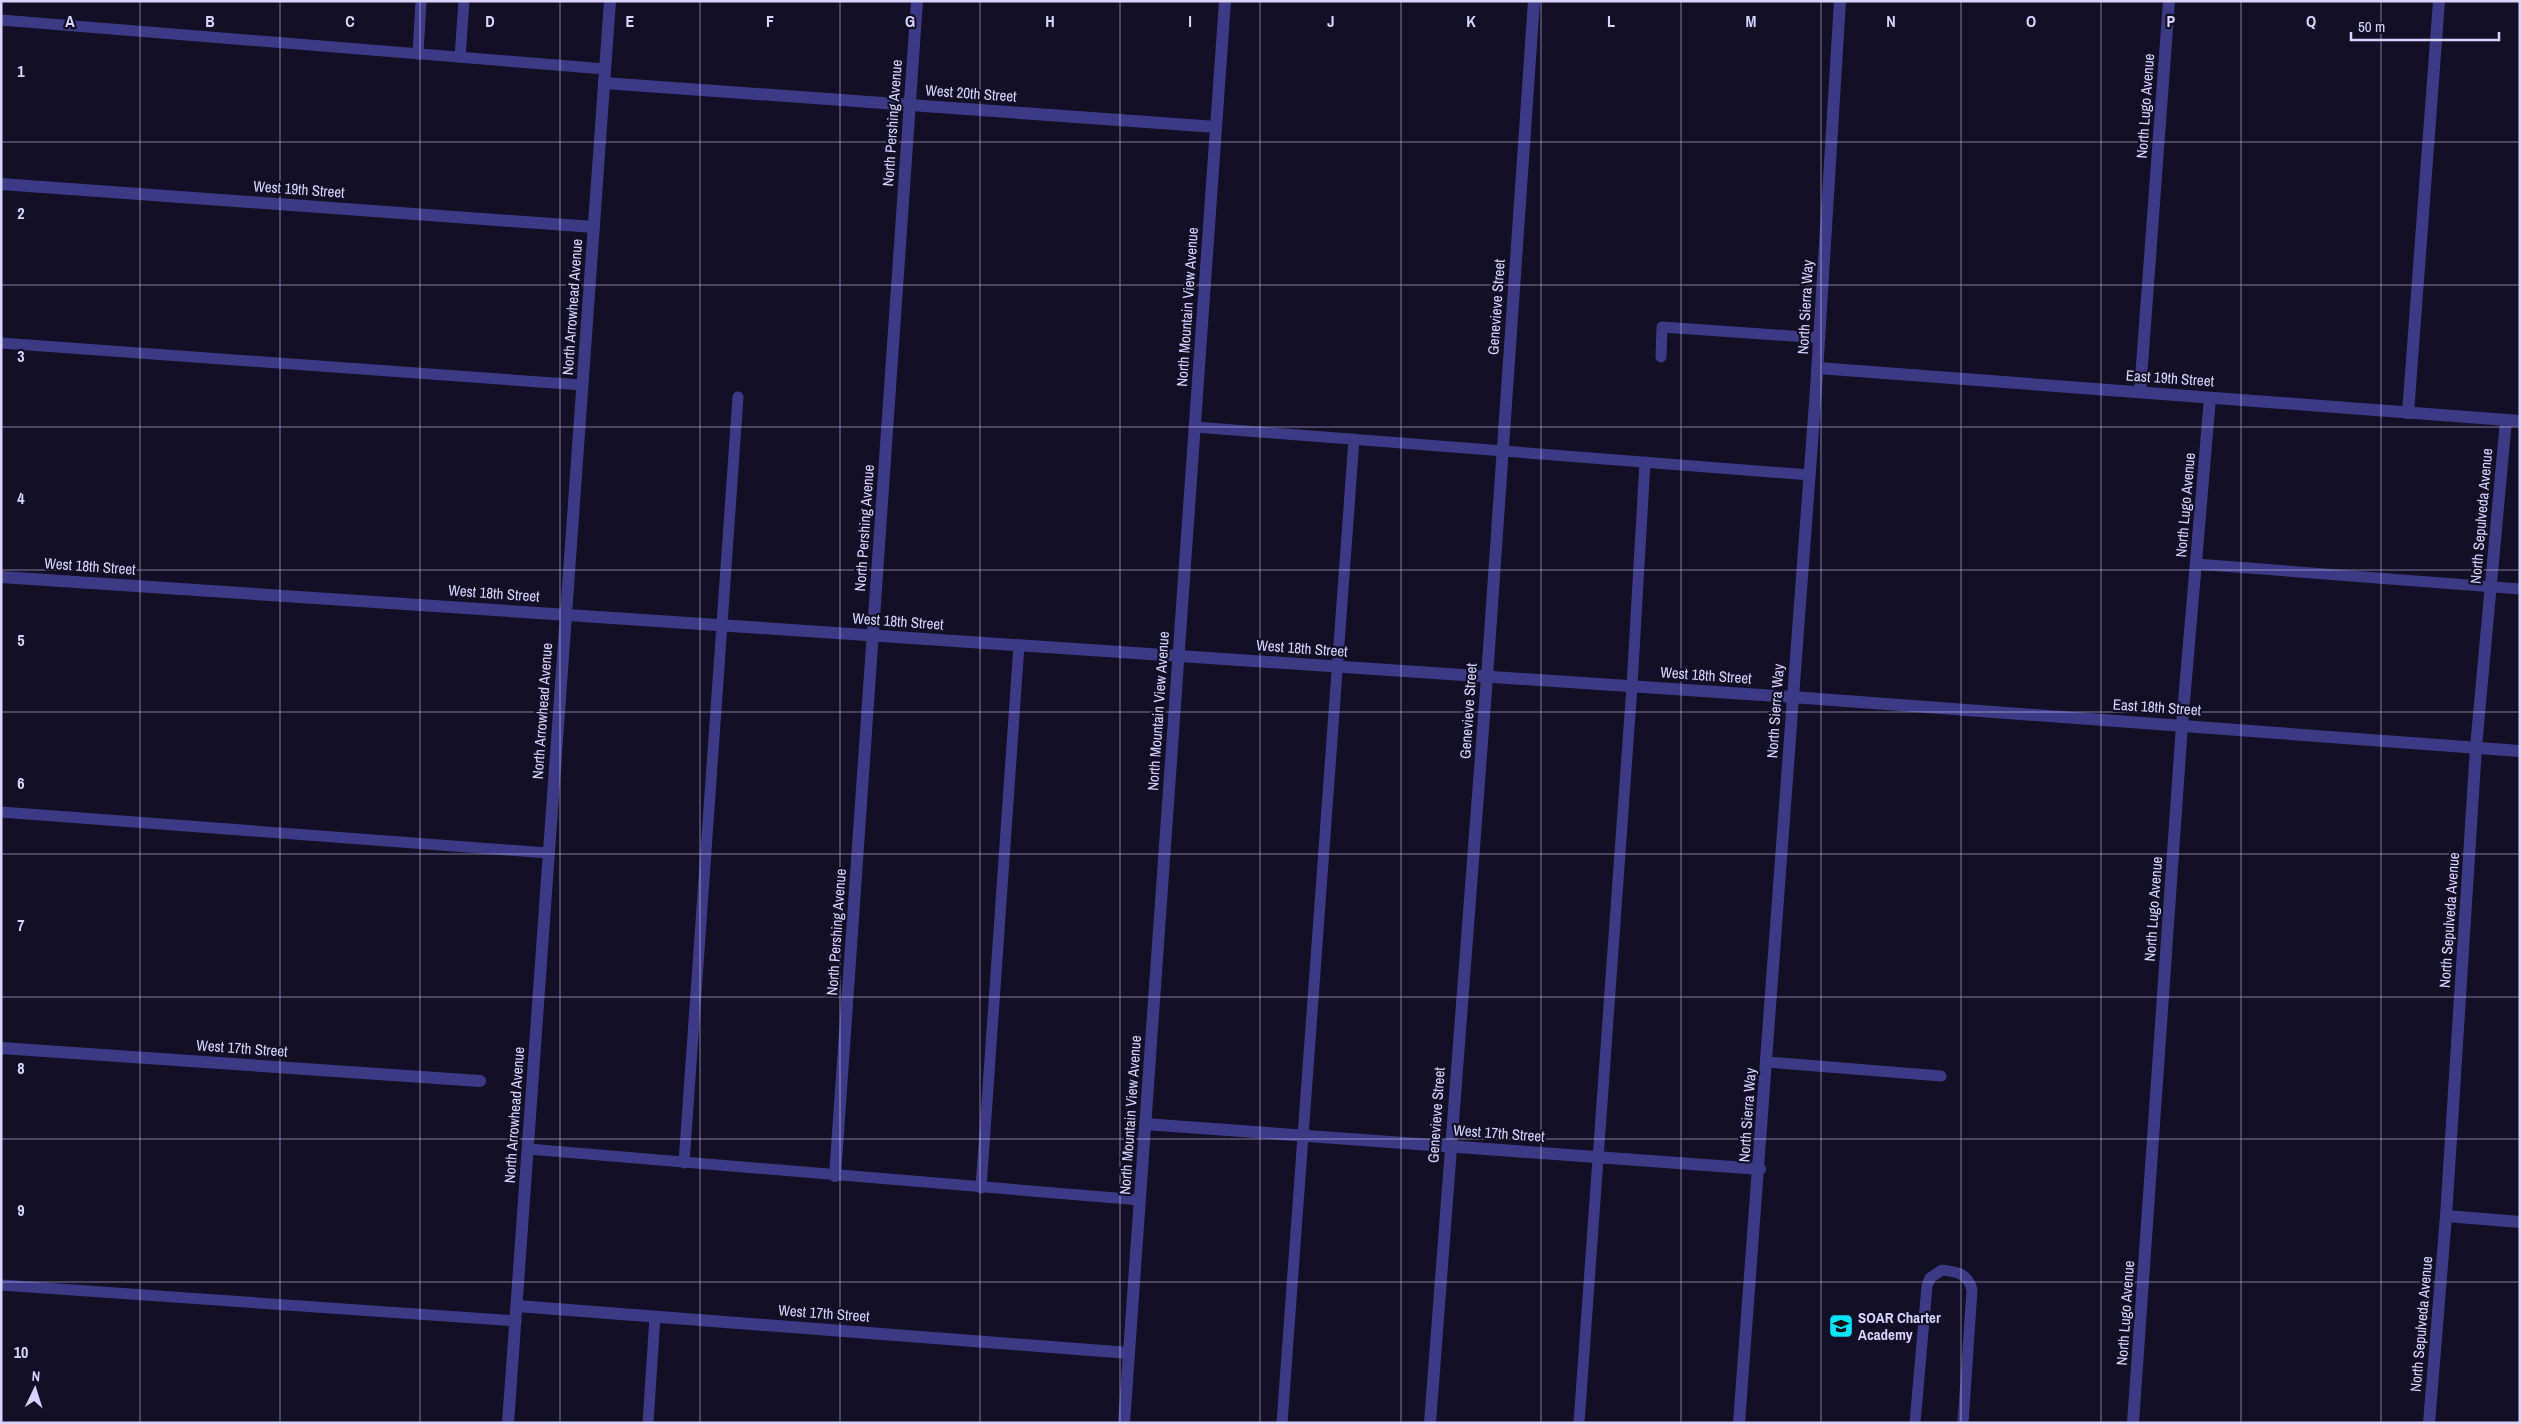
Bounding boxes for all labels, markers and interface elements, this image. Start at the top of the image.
text: A [65,10,75,32]
text: B [205,10,215,32]
text: C [345,10,355,32]
text: D [485,10,495,32]
text: E [626,10,635,32]
text: F [766,10,774,32]
text: G [905,10,915,32]
text: H [1045,10,1055,32]
text: I [1188,10,1192,32]
text: J [1327,10,1335,32]
text: K [1466,10,1476,32]
text: L [1607,10,1615,32]
text: M [1746,10,1757,32]
text: N [1886,10,1896,32]
text: O [2026,10,2036,32]
text: P [2167,10,2176,32]
text: Q [2306,10,2316,32]
scale bar [2351,10,2498,42]
text: 50 m [2358,16,2385,37]
street label: North Lugo Avenue [2131,53,2159,159]
street label: North Pershing Avenue [877,59,907,187]
text: 1 [17,60,25,82]
street label: West 20th Street [925,79,1018,107]
street label: West 19th Street [253,175,346,203]
text: 2 [17,202,25,224]
street label: North Mountain View Avenue [1171,227,1203,387]
street label: North Arrowhead Avenue [557,238,587,376]
street label: Genevieve Street [1482,258,1510,355]
street label: North Sierra Way [1792,258,1818,355]
text: 3 [17,345,25,367]
street label: East 19th Street [2125,364,2215,392]
street label: North Sepulveda Avenue [2465,447,2497,585]
street label: North Lugo Avenue [2170,452,2200,558]
street label: North Pershing Avenue [849,464,879,592]
text: 4 [17,487,25,509]
street label: West 18th Street [44,552,137,580]
street label: West 18th Street [448,579,541,607]
street label: West 18th Street [852,607,945,635]
text: 5 [17,629,25,651]
street label: North Mountain View Avenue [1142,631,1174,791]
street label: West 18th Street [1256,634,1349,662]
street label: North Arrowhead Avenue [527,642,557,780]
street label: West 18th Street [1660,661,1753,689]
street label: Genevieve Street [1454,662,1482,759]
street label: North Sierra Way [1761,662,1789,759]
street label: East 18th Street [2112,693,2202,721]
text: 6 [17,772,25,794]
street label: North Sepulveda Avenue [2434,851,2464,989]
street label: North Lugo Avenue [2139,856,2167,962]
street label: North Pershing Avenue [821,868,851,996]
text: 7 [17,914,25,936]
street label: West 17th Street [196,1034,289,1062]
street label: North Mountain View Avenue [1114,1035,1146,1195]
street label: North Arrowhead Avenue [499,1046,529,1184]
text: 8 [17,1057,25,1079]
street label: Genevieve Street [1422,1066,1450,1163]
street label: North Sierra Way [1733,1066,1761,1163]
street label: West 17th Street [1453,1119,1546,1147]
text: 9 [17,1199,25,1221]
street label: North Sepulveda Avenue [2405,1255,2437,1393]
street label: North Lugo Avenue [2111,1260,2139,1366]
street label: West 17th Street [778,1299,871,1327]
place label: SOAR Charter Academy [1858,1307,1941,1345]
school or university icon: SOAR Charter Academy [1828,1313,1854,1339]
text: 10 [14,1341,28,1363]
north arrow [10,1364,60,1414]
text: N [31,1367,41,1385]

